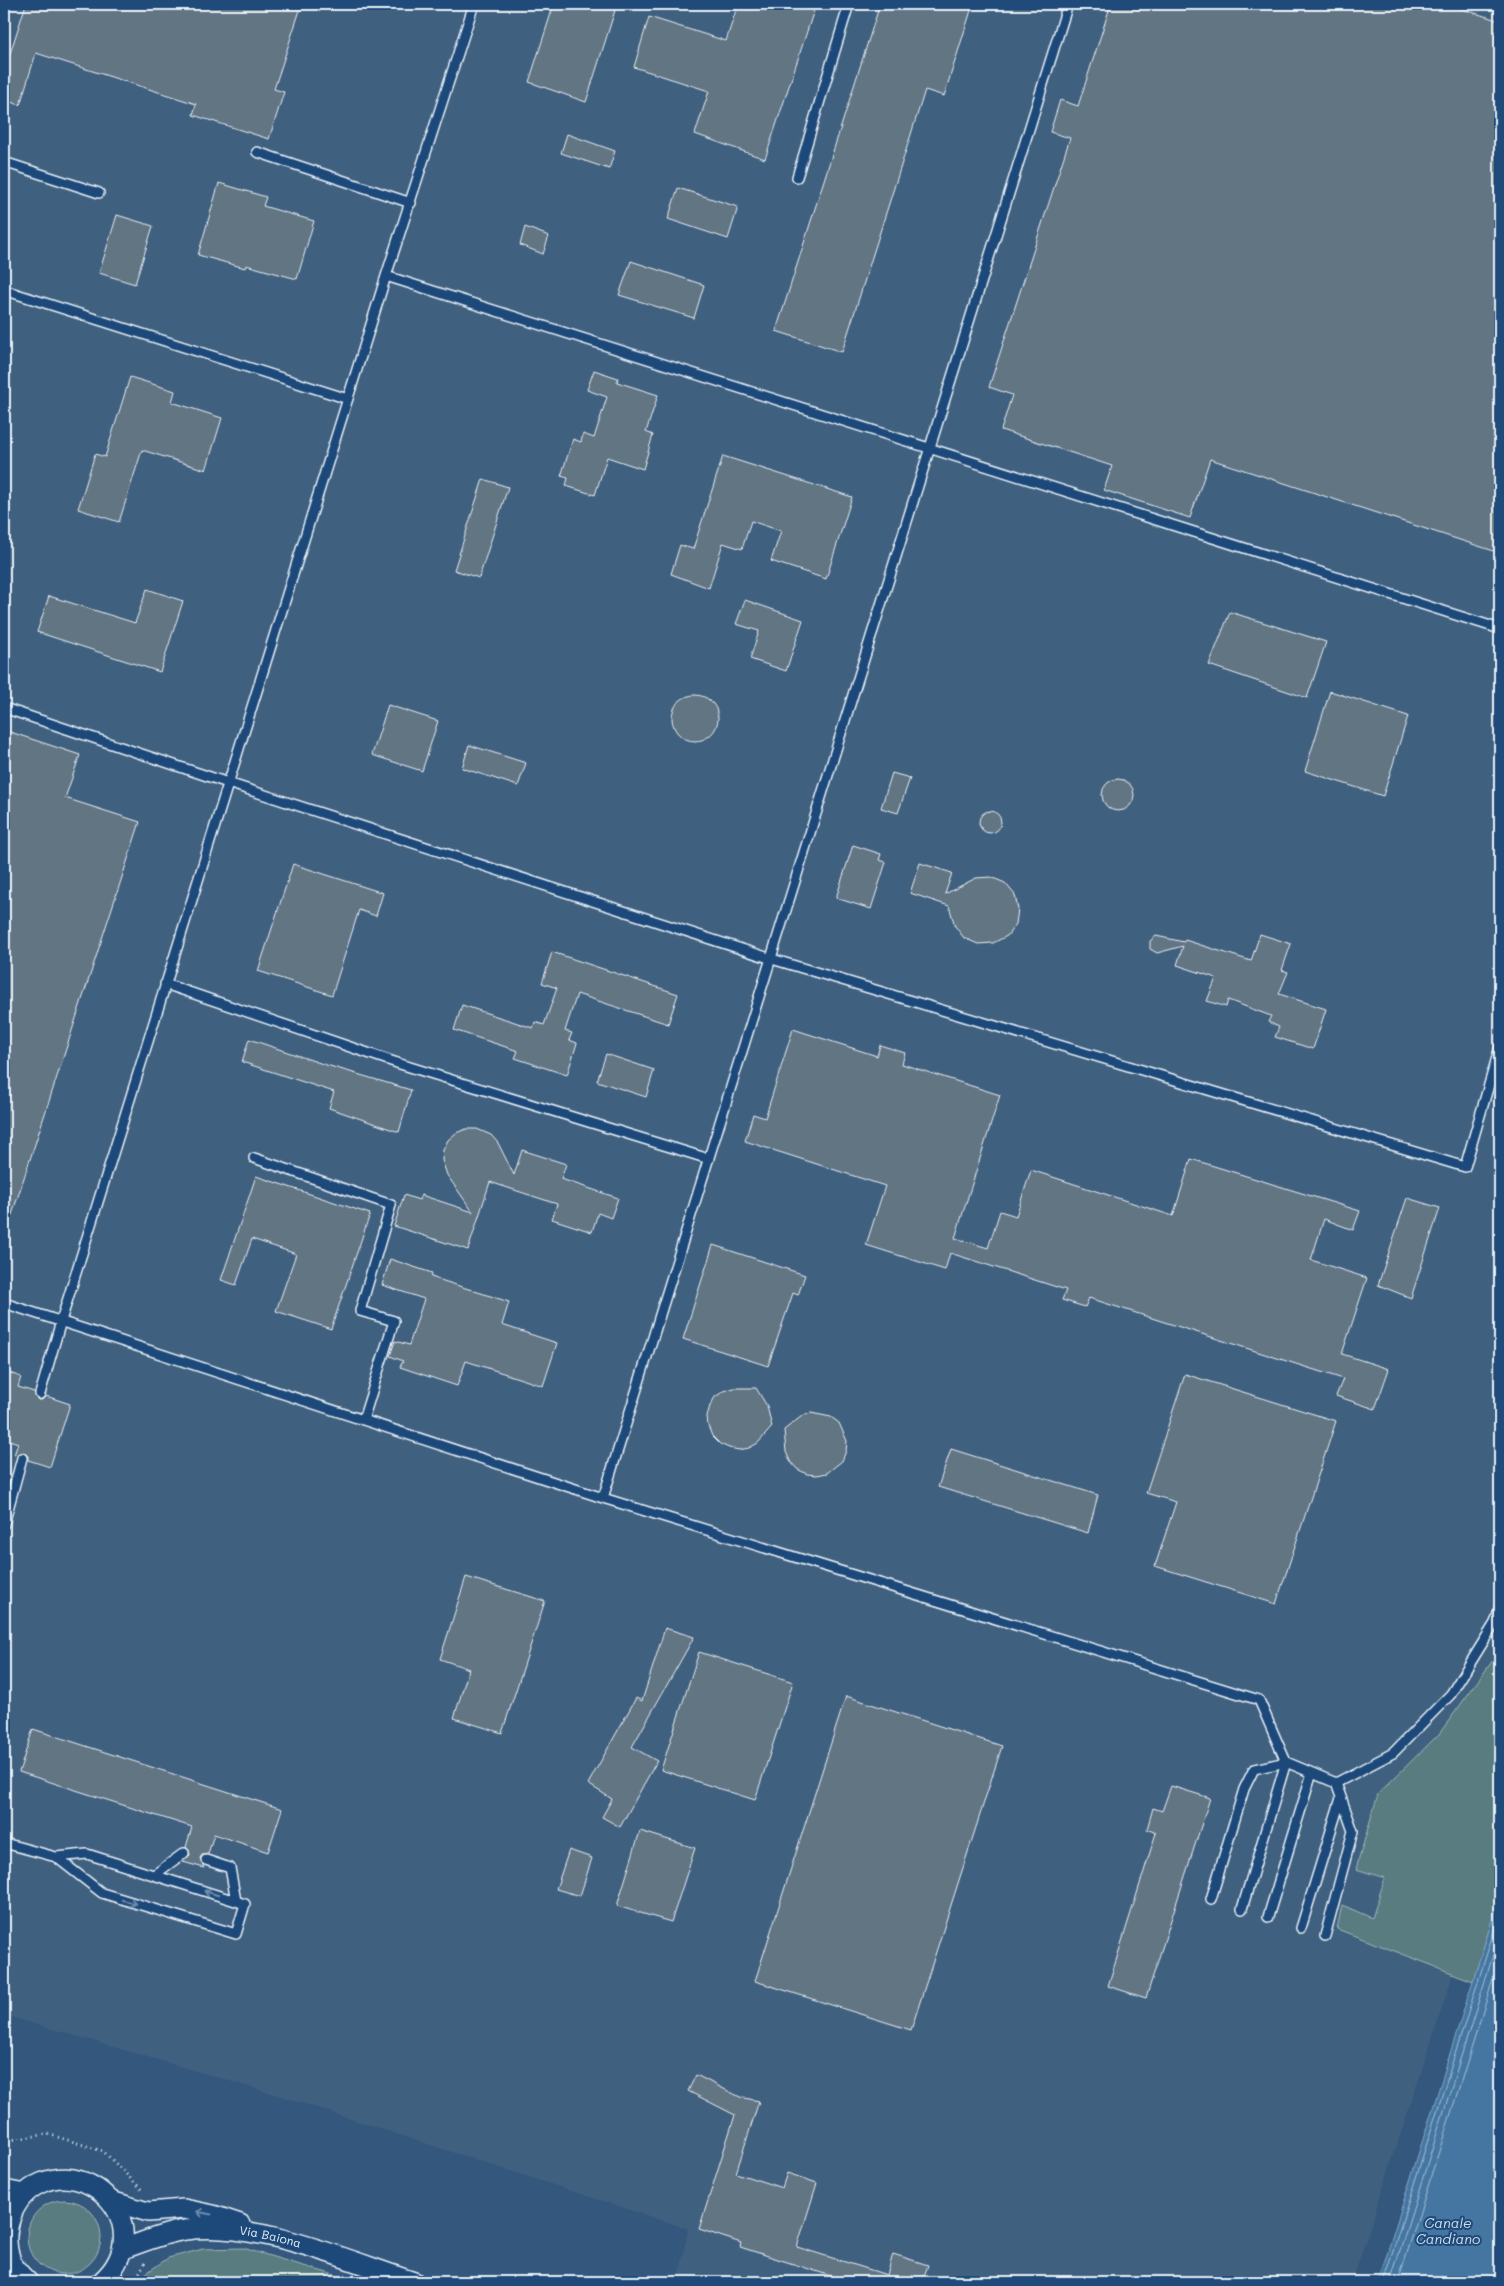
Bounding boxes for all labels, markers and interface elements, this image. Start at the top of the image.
one-way arrow [203,1888,219,1898]
one-way arrow [120,1897,136,1907]
one-way arrow [196,2208,212,2217]
water label: Canale Candiano [1416,2213,1480,2248]
street label: Via Baiona [239,2222,303,2251]

